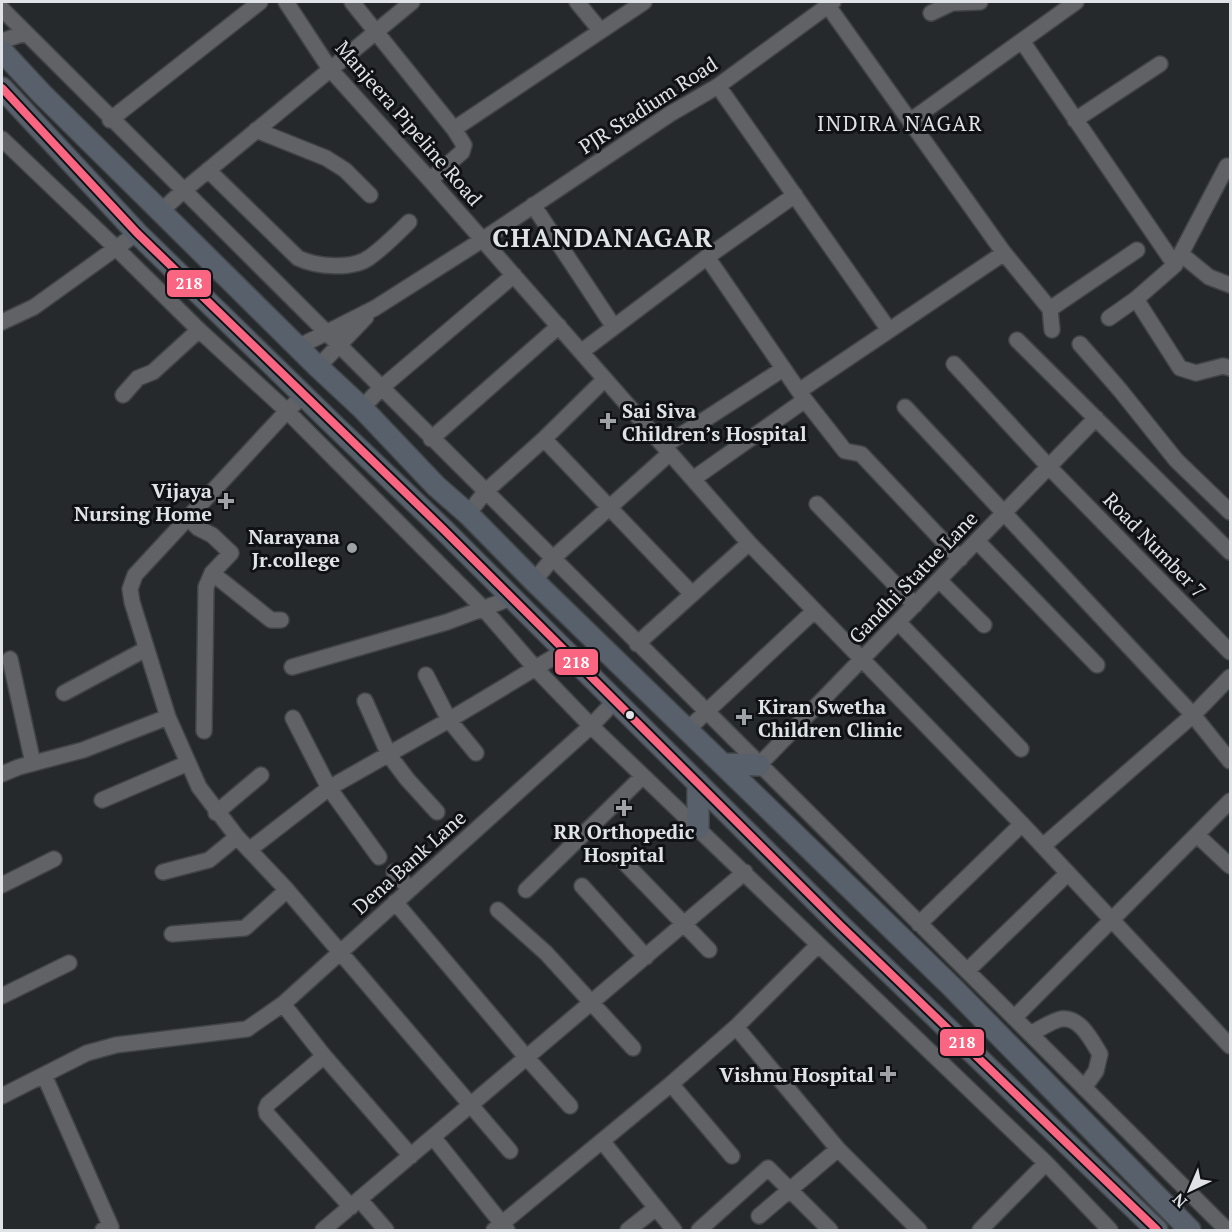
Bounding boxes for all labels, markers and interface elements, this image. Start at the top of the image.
street label: Manjeera Pipeline Road [330,35,488,211]
street label: PJR Stadium Road [574,50,722,160]
district label: INDIRA NAGAR [817,109,983,137]
district label: CHANDANAGAR [492,220,714,254]
line badge: 218 [166,269,212,298]
text: 218 [175,272,203,294]
place label: Sai Siva Children’s Hospital [622,397,807,447]
marker: Sai Siva Children’s Hospital [599,412,617,430]
place label: Vijaya Nursing Home [74,477,212,527]
street label: Road Number 7 [1098,486,1212,604]
marker: Vijaya Nursing Home [217,492,235,510]
street label: Gandhi Statue Lane [843,505,983,649]
place label: Narayana Jr.college [248,523,340,573]
marker: Narayana Jr.college [345,541,359,555]
line badge: 218 [554,648,599,676]
text: 218 [562,651,590,673]
place label: Kiran Swetha Children Clinic [758,693,903,743]
marker: Kiran Swetha Children Clinic [735,708,753,726]
unlabelled marker [624,709,636,721]
marker: RR Orthopedic Hospital [615,799,633,817]
street label: Dena Bank Lane [347,804,471,920]
place label: RR Orthopedic Hospital [554,818,695,868]
line badge: 218 [939,1028,985,1057]
text: 218 [948,1031,976,1053]
place label: Vishnu Hospital [719,1061,874,1088]
marker: Vishnu Hospital [879,1065,897,1083]
north arrow [1160,1160,1220,1220]
text: N [1168,1189,1192,1213]

